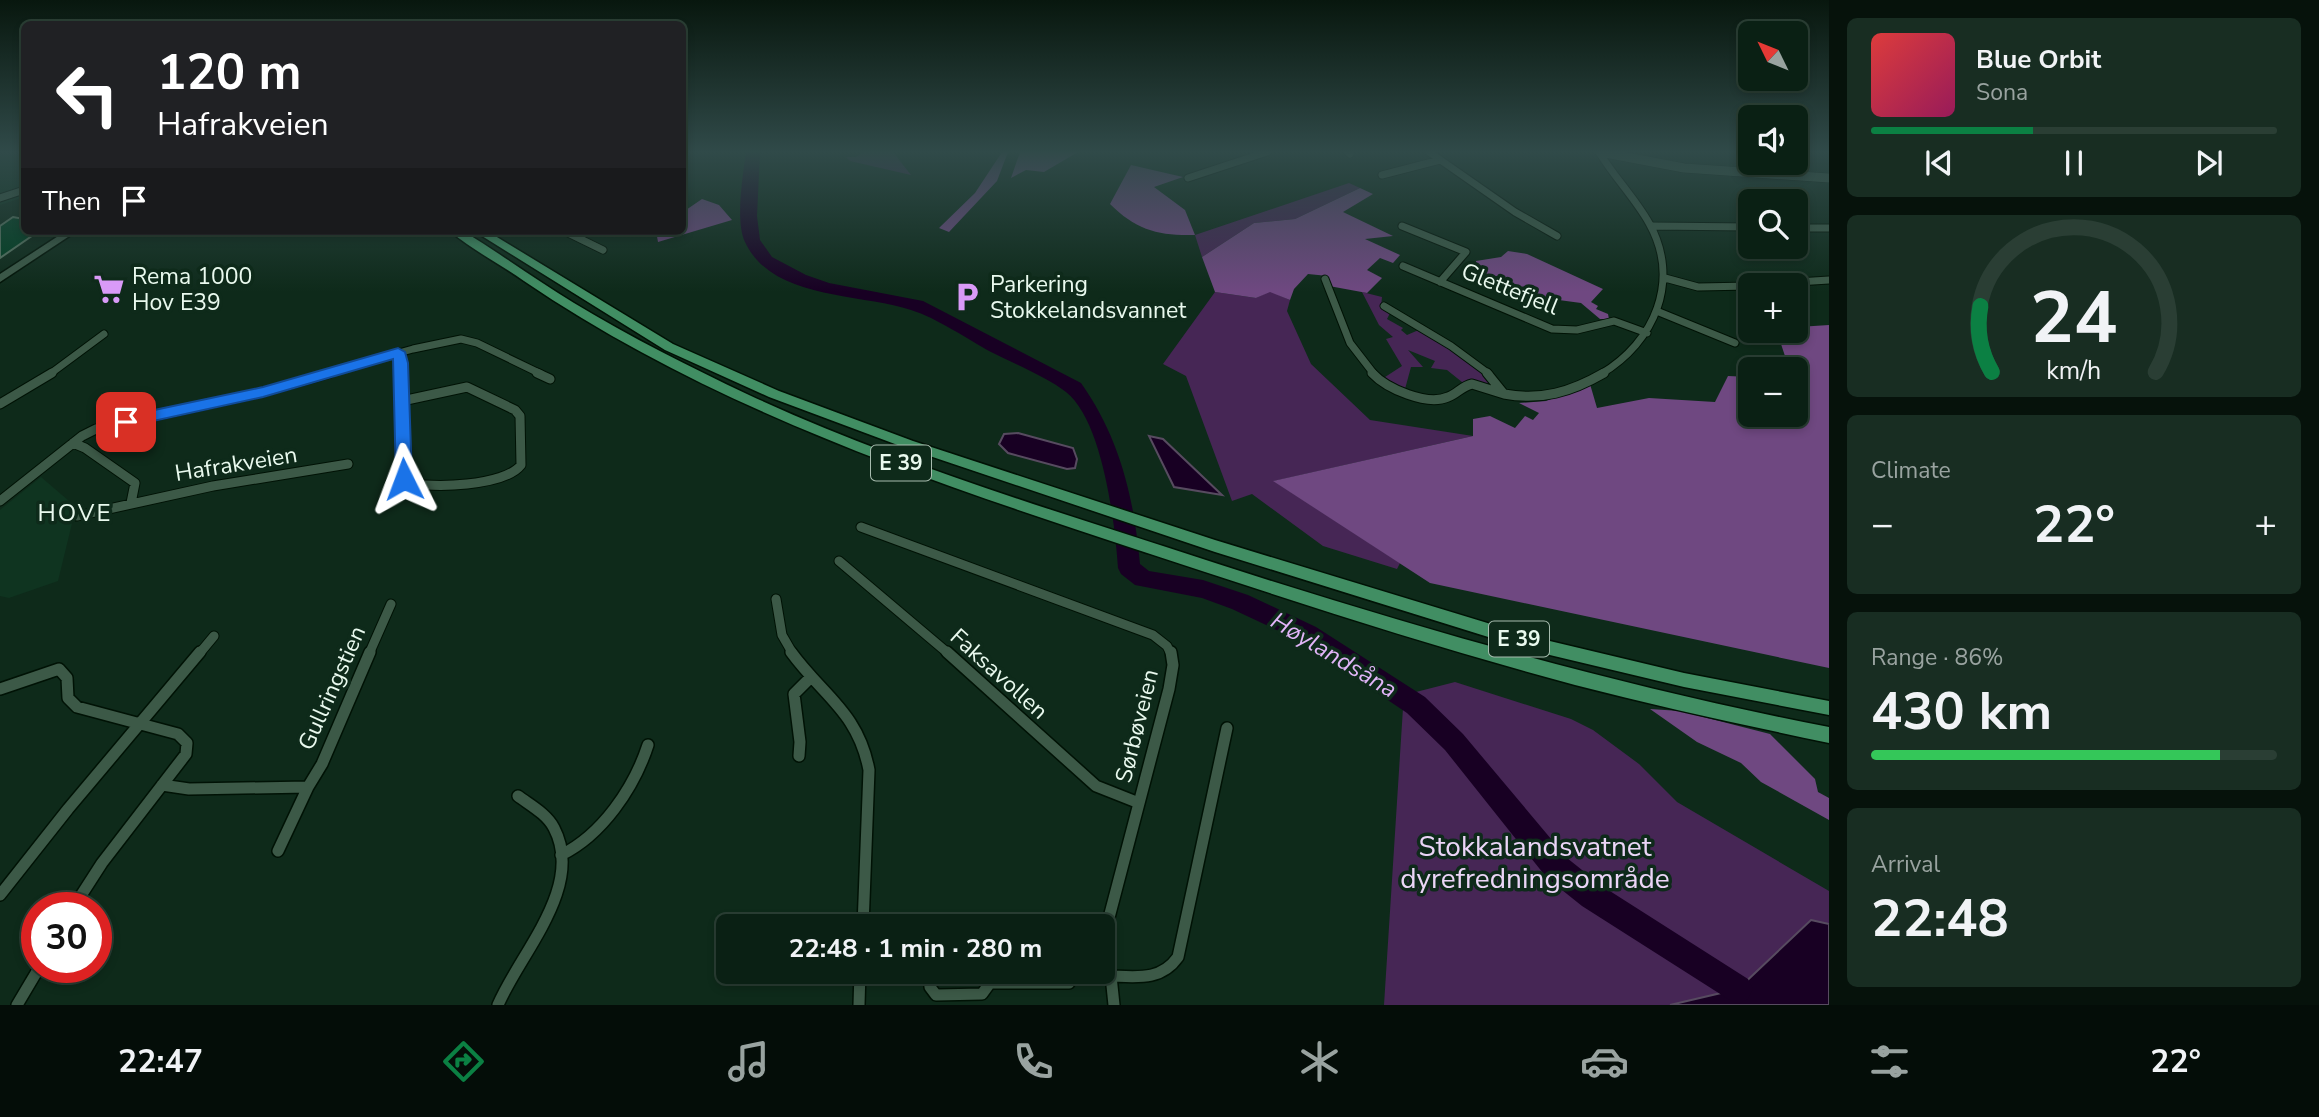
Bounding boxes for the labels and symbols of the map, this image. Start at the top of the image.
north arrow [1738,21,1808,91]
street label: Glettefjell [1457,255,1563,323]
place label: Rema 1000 Hov E39 [132,261,252,318]
place label: Parkering Stokkelandsvannet [990,269,1187,326]
supermarket icon: Rema 1000 Hov E39 [92,272,126,306]
parking icon: Parkering Stokkelandsvannet [950,280,984,314]
pin [96,392,156,452]
street label: Hafrakveien [173,439,299,489]
position arrow [367,442,441,516]
road number: E 39 [871,446,931,480]
district label: HOVE [38,497,112,529]
water label: Høylandsåna [1265,605,1403,705]
street label: Gullringstien [291,621,373,755]
street label: Faksavollen [943,622,1055,726]
road number: E 39 [1489,622,1549,656]
street label: Sørbøveien [1108,666,1166,786]
park label: Stokkalandsvatnet dyrefredningsområde [1400,828,1670,898]
speed limit sign: 30 [21,892,112,983]

